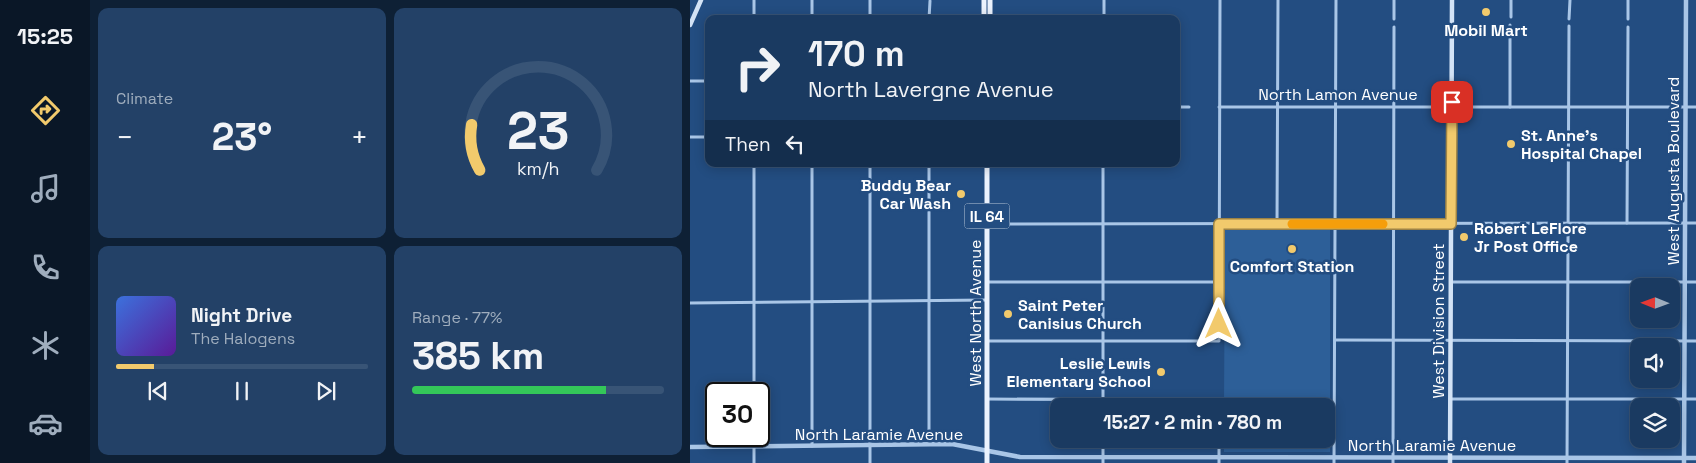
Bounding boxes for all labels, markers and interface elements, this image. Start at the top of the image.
marker: Mobil Mart [1480,6,1492,18]
place label: Mobil Mart [1444,20,1528,41]
text: 15:25 [17,22,73,50]
text: 170 m [808,32,905,76]
icon: right [725,35,790,100]
text: North Lavergne Avenue [808,75,1054,103]
street label: West Augusta Boulevard [1663,77,1684,265]
pin [1431,81,1473,123]
street label: North Lamon Avenue [1258,84,1418,105]
text: Climate [116,88,173,109]
icon: arrive [1438,88,1466,116]
icon: directions [28,93,63,128]
text: 23 [507,98,569,164]
text: 23° [212,113,272,161]
text: − [116,119,133,155]
text: + [351,119,368,155]
place label: St. Anne’s Hospital Chapel [1521,125,1642,164]
icon: left [781,130,809,158]
text: Then [725,132,771,157]
marker: St. Anne’s Hospital Chapel [1505,138,1517,150]
text: km/h [517,157,559,180]
icon: music [28,171,63,206]
place label: Buddy Bear Car Wash [861,175,951,214]
marker: Buddy Bear Car Wash [955,188,967,200]
road number: IL 64 [964,204,1010,228]
place label: Robert LeFlore Jr Post Office [1474,218,1587,257]
marker: Robert LeFlore Jr Post Office [1458,231,1470,243]
street label: West North Avenue [965,239,986,387]
marker: Comfort Station [1286,243,1298,255]
street label: West Division Street [1428,243,1449,399]
icon: phone [28,250,63,285]
place label: Comfort Station [1230,256,1354,277]
north arrow [1630,278,1680,328]
map controls [1630,278,1680,448]
place label: Saint Peter Canisius Church [1018,295,1142,334]
position arrow [1192,297,1244,349]
text: Night Drive [191,303,292,328]
text: Range · 77% [412,307,502,328]
marker: Saint Peter Canisius Church [1002,308,1014,320]
icon: climate [28,328,63,363]
text: The Halogens [191,328,295,349]
text: 385 km [412,332,544,380]
button: sound [1630,338,1680,388]
place label: Leslie Lewis Elementary School [1007,353,1151,392]
marker: Leslie Lewis Elementary School [1155,366,1167,378]
icon: previous [144,377,172,405]
icon: pause [228,377,256,405]
icon: next [312,377,340,405]
speed limit sign: 30 [705,382,770,447]
button: layers [1630,398,1680,448]
icon: car [28,406,63,441]
text: 15:27 · 2 min · 780 m [1103,410,1282,435]
street label: North Laramie Avenue [795,424,963,445]
street label: North Laramie Avenue [1348,435,1516,456]

